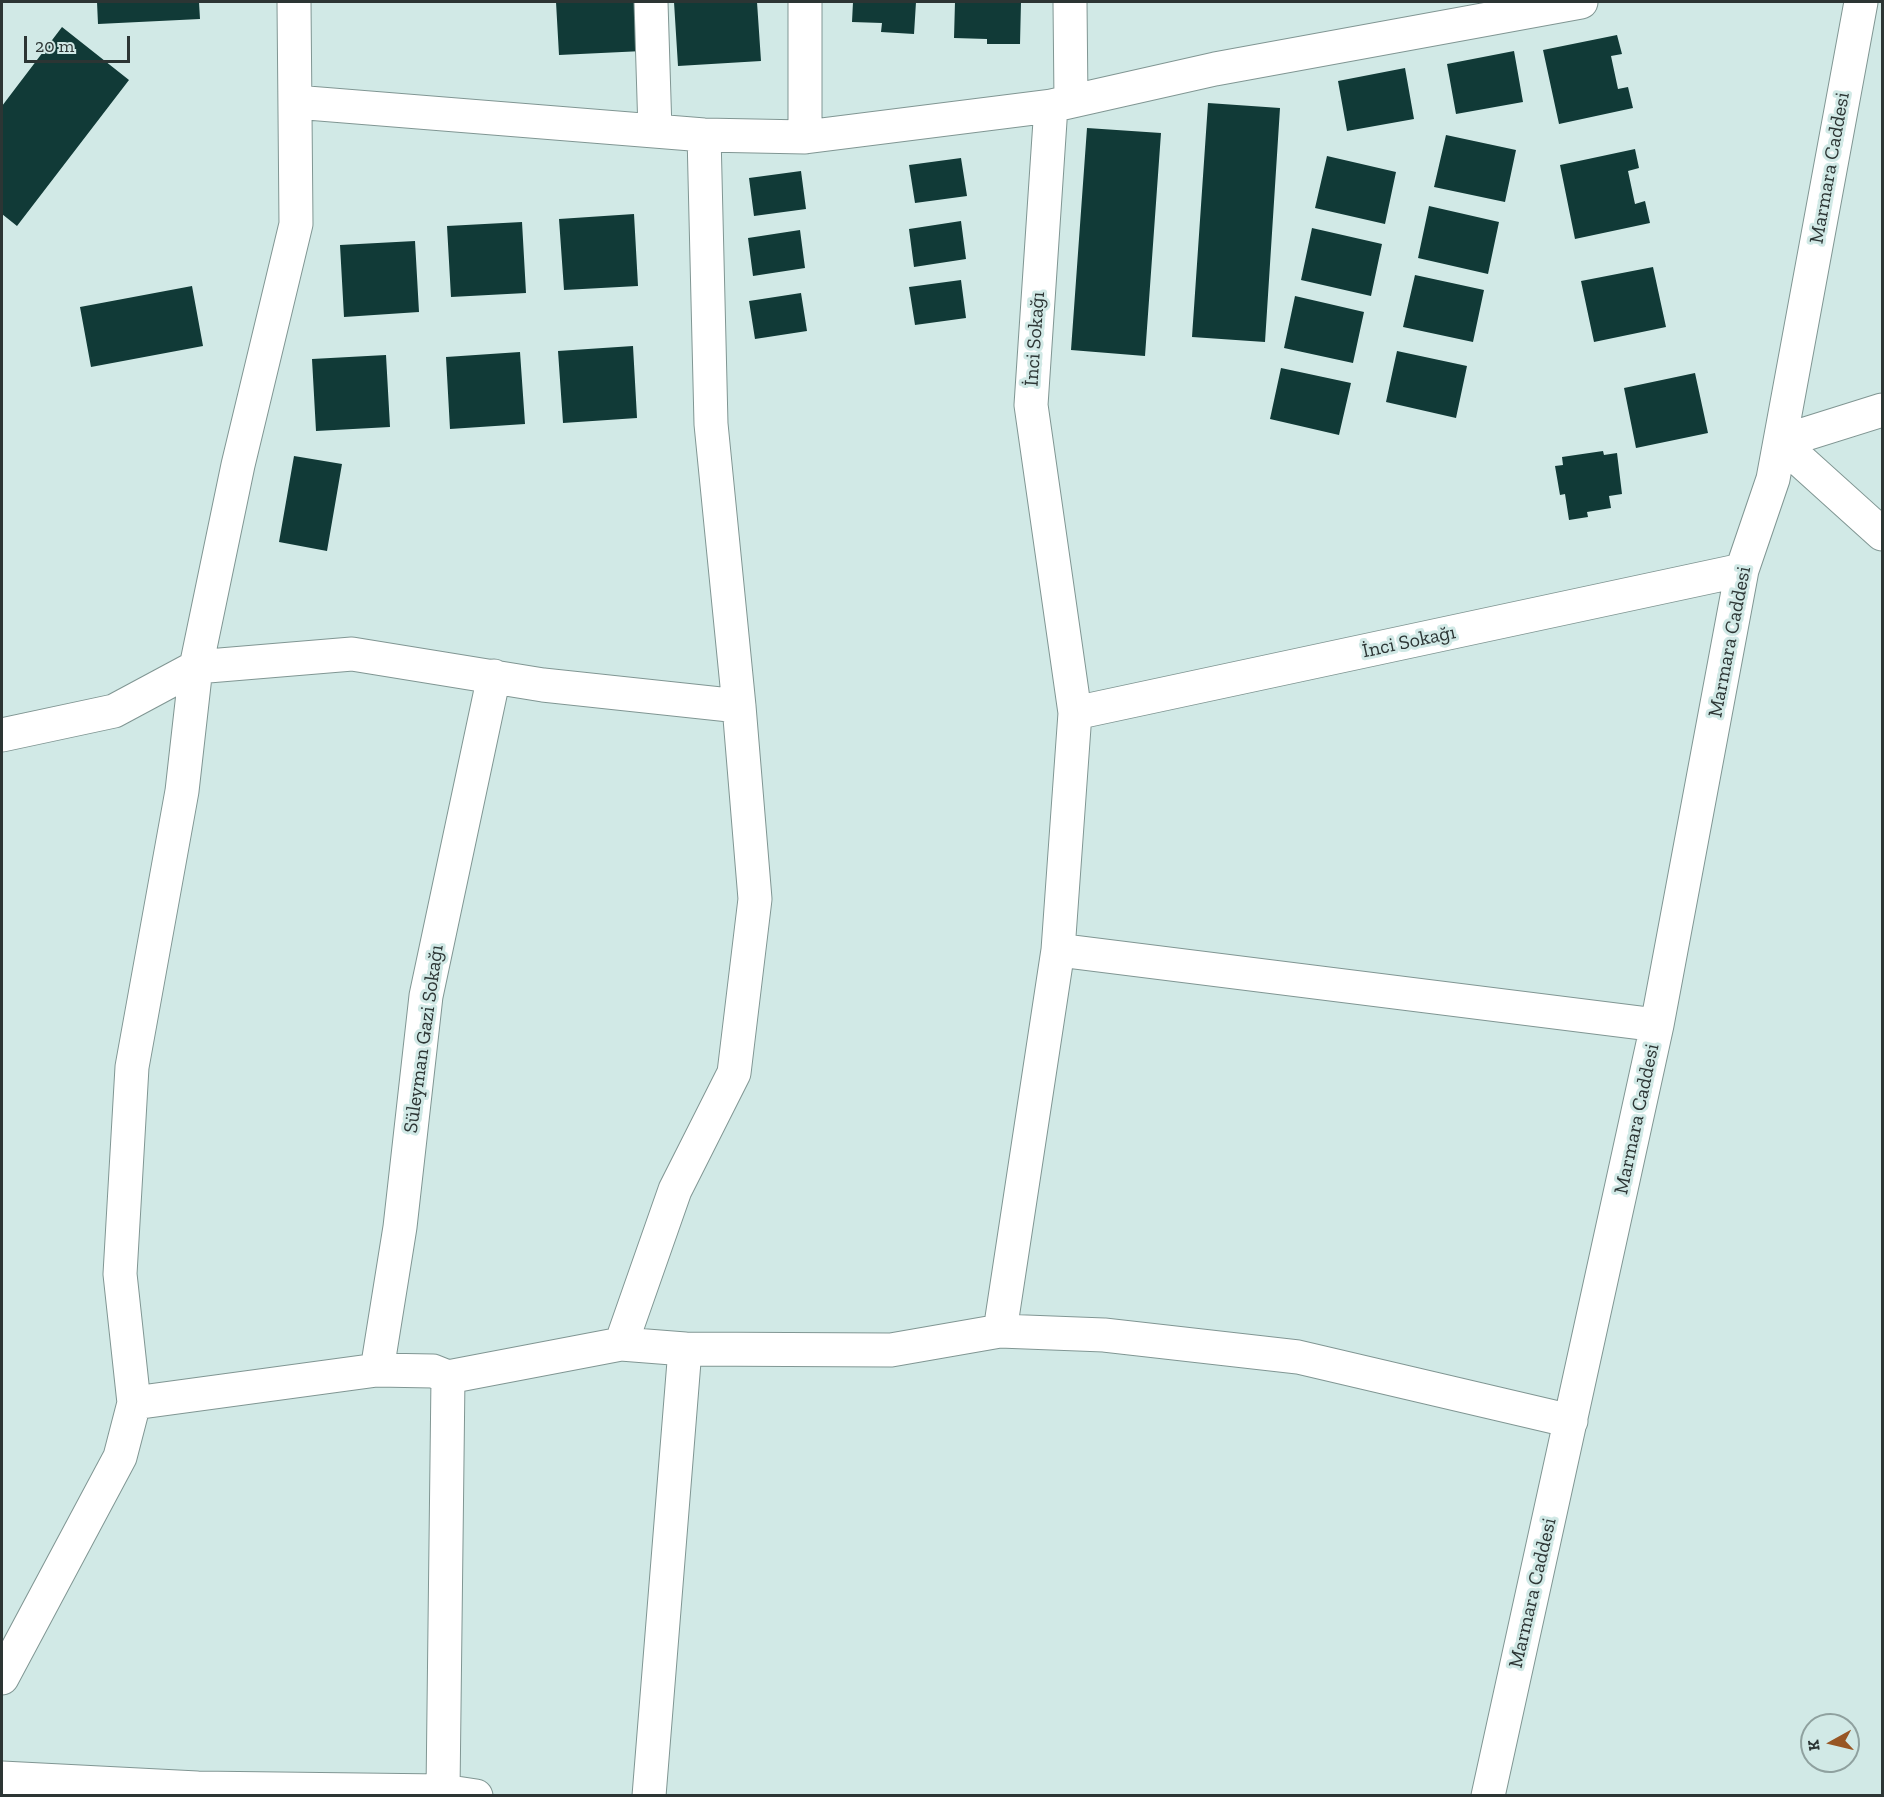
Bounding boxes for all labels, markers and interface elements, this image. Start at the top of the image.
scale bar [27,24,134,62]
text: 20 m [35,35,74,57]
street label: Marmara Caddesi [1805,90,1855,246]
street label: İnci Sokağı [1020,291,1050,387]
street label: Marmara Caddesi [1704,564,1756,720]
street label: İnci Sokağı [1360,620,1458,664]
street label: Süleyman Gazi Sokağı [399,943,449,1135]
street label: Marmara Caddesi [1609,1042,1665,1196]
street label: Marmara Caddesi [1504,1516,1562,1670]
north arrow [1800,1713,1860,1773]
text: K [1804,1739,1824,1752]

